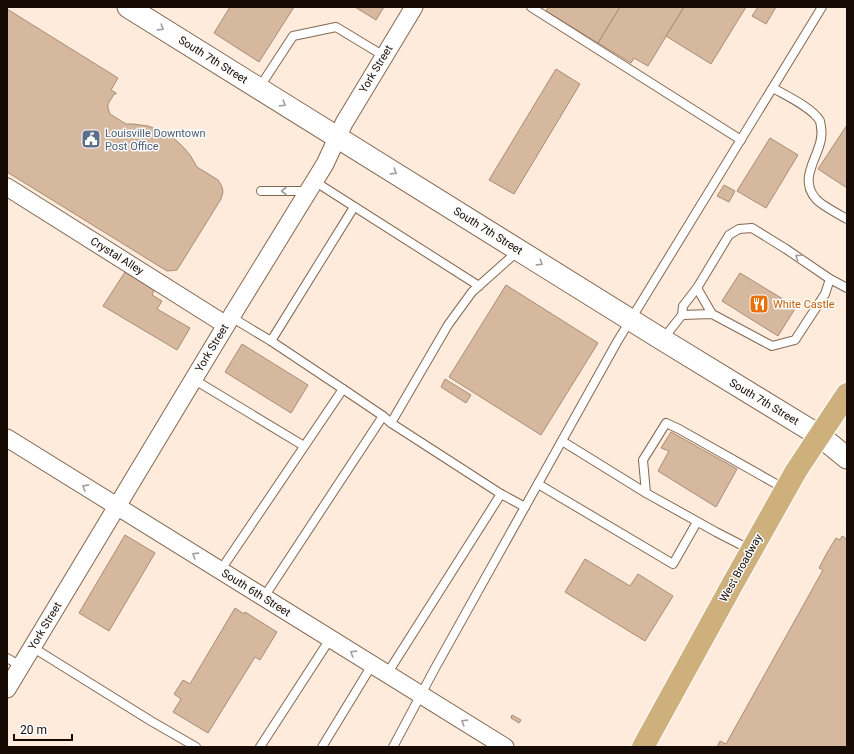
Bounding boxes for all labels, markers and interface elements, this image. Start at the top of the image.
one-way arrow [157,23,164,30]
street label: South 7th Street [176,34,250,87]
street label: York Street [357,42,396,95]
one-way arrow [279,99,286,106]
place label: Louisville Downtown Post Office [105,127,205,153]
public building icon: Louisville Downtown Post Office [80,128,102,150]
one-way arrow [390,168,397,175]
one-way arrow [281,187,287,195]
street label: South 7th Street [451,205,525,258]
street label: Crystal Alley [88,234,147,278]
one-way arrow [795,255,802,262]
one-way arrow [536,259,543,266]
restaurant icon: White Castle [748,293,770,315]
place label: White Castle [773,298,835,311]
street label: York Street [193,321,232,374]
street label: South 7th Street [727,376,801,428]
one-way arrow [82,484,89,491]
street label: West Broadway [717,531,765,604]
one-way arrow [192,552,199,560]
street label: South 6th Street [219,567,293,620]
street label: York Street [26,599,65,652]
one-way arrow [350,650,357,658]
scale bar [14,716,72,742]
one-way arrow [461,719,468,726]
text: 20 m [20,723,47,737]

